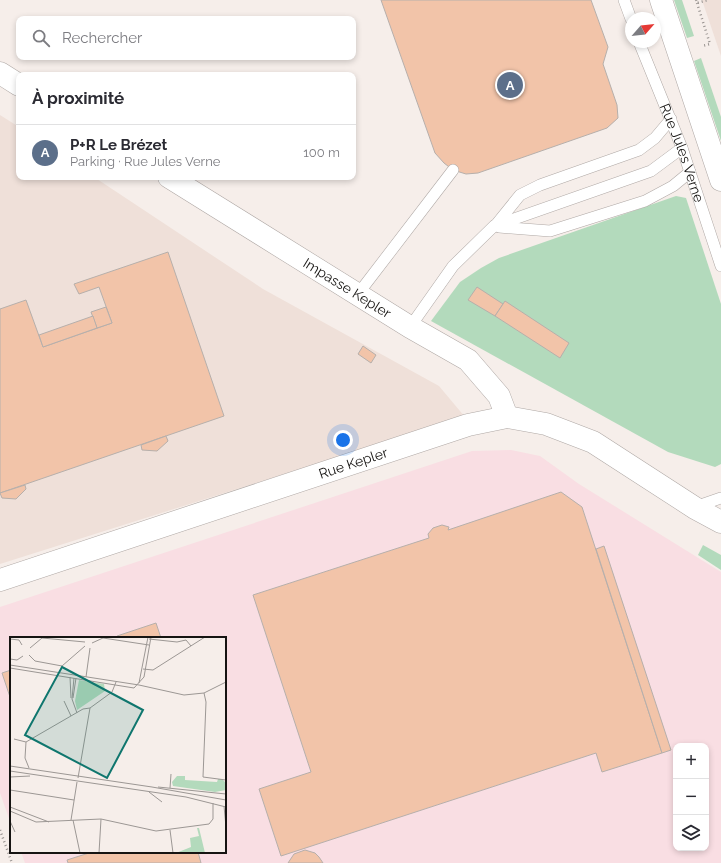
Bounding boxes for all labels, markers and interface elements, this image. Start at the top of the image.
north arrow [625,12,661,48]
search box [16,16,356,60]
icon: search [30,27,52,49]
text: Rechercher [62,29,142,47]
pin: A [497,70,523,100]
text: À proximité [32,88,124,108]
street label: Rue Jules Verne [657,101,707,204]
text: P+R Le Brézet [70,136,167,154]
text: A [41,145,49,160]
text: 100 m [303,145,340,160]
text: Parking · Rue Jules Verne [70,154,220,169]
street label: Impasse Kepler [300,255,394,321]
your location [333,430,353,450]
street label: Rue Kepler [317,444,390,482]
inset map [10,637,226,853]
map controls [673,743,709,851]
button: + [673,743,709,779]
button: − [673,779,709,815]
button: layers [673,815,709,851]

